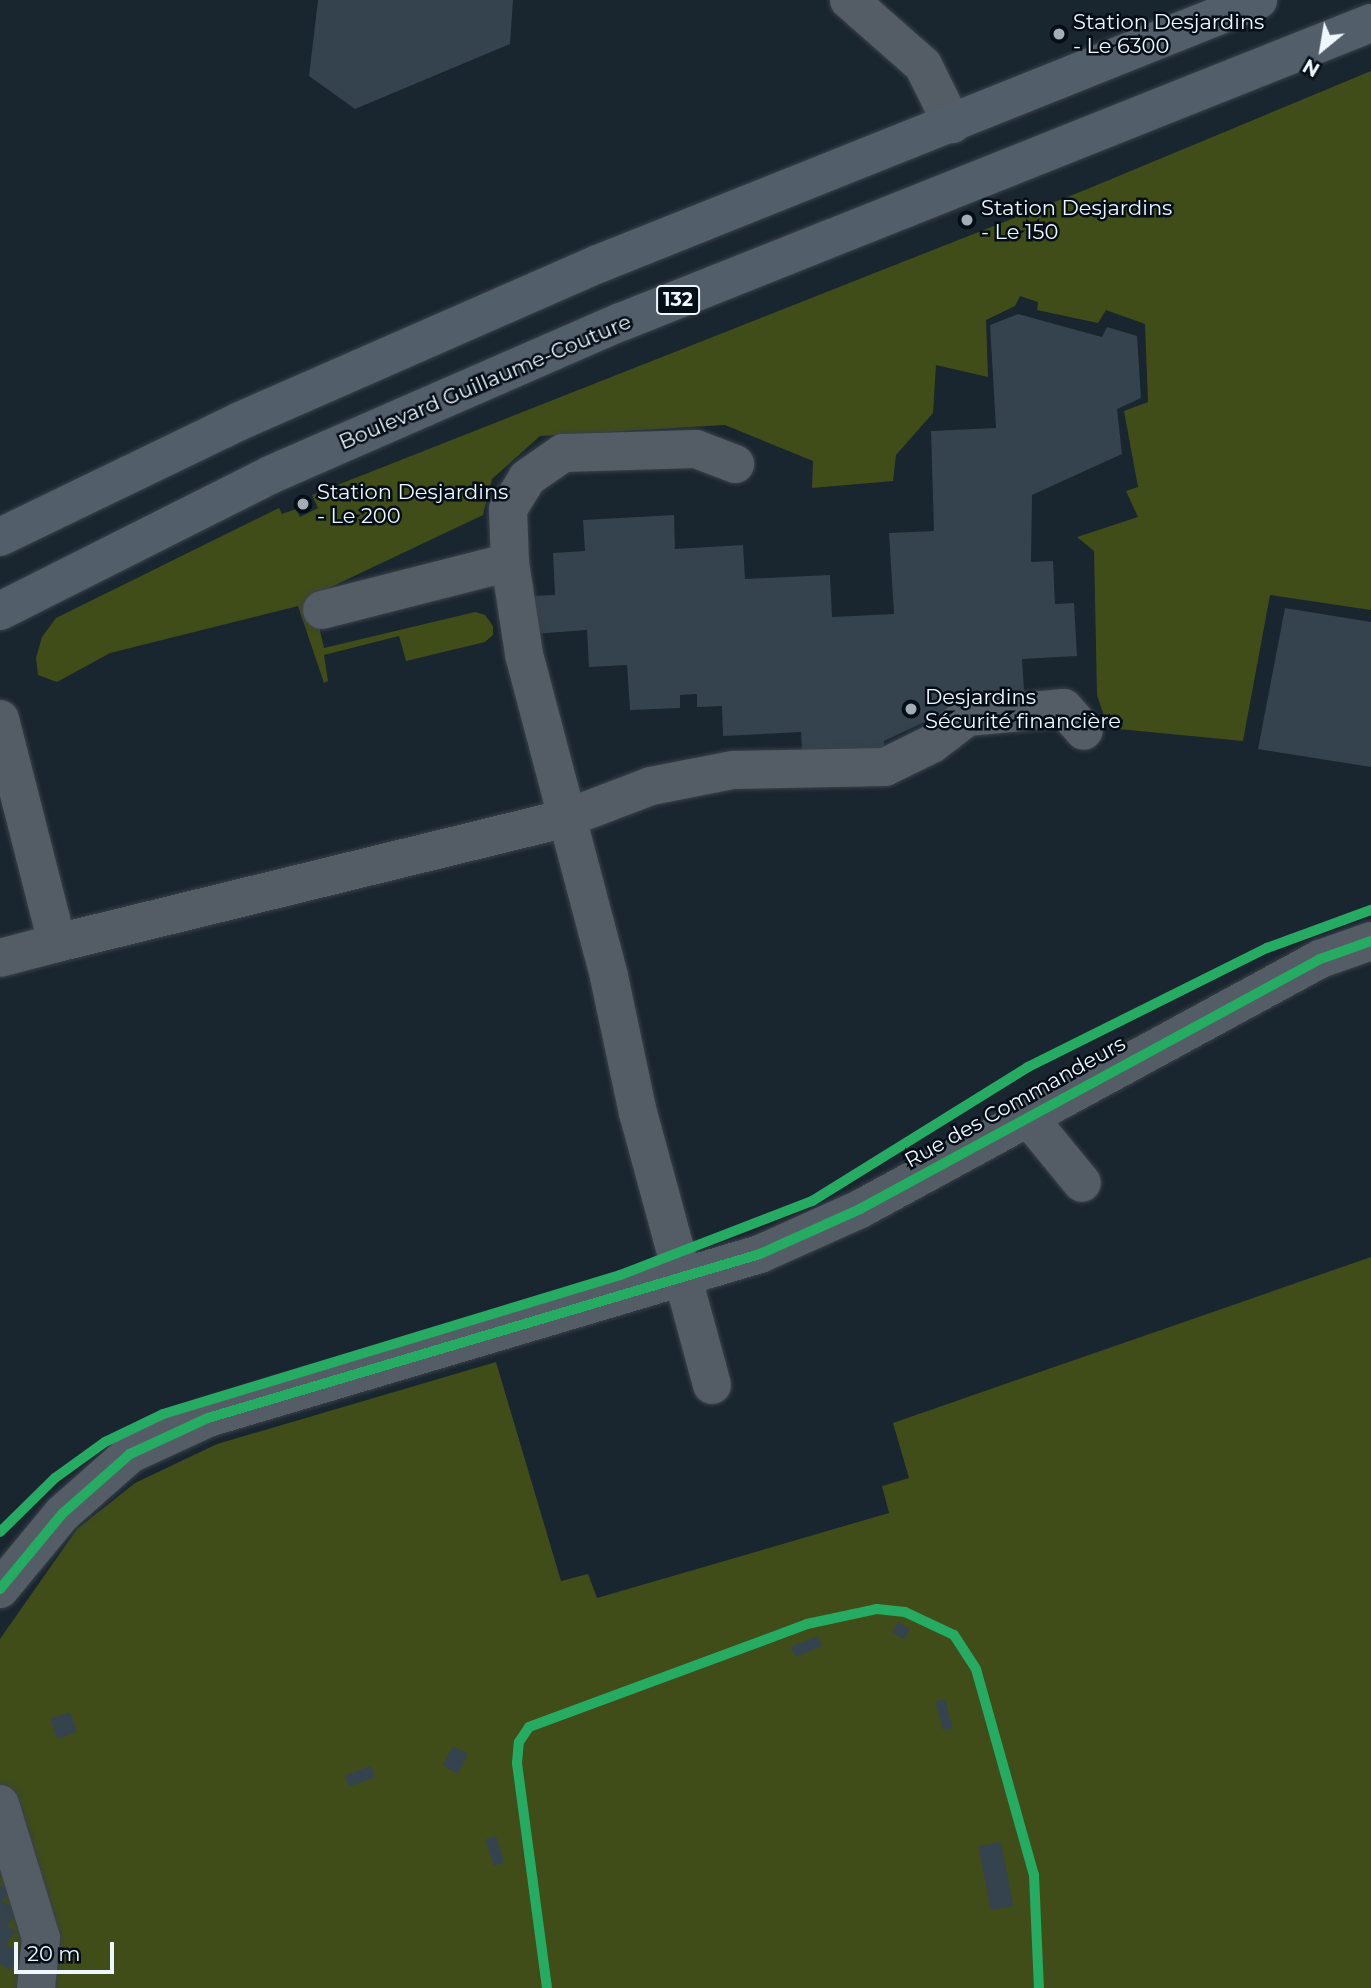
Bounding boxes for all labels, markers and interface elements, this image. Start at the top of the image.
place label: Station Desjardins - Le 6300 [1073,9,1264,59]
north arrow [1287,14,1357,84]
marker: Station Desjardins - Le 6300 [1051,26,1067,42]
text: N [1299,54,1324,81]
place label: Station Desjardins - Le 150 [981,195,1172,245]
marker: Station Desjardins - Le 150 [959,212,975,228]
road number: 132 [655,284,701,316]
street label: Boulevard Guillaume-Couture [335,309,635,455]
place label: Station Desjardins - Le 200 [317,479,508,529]
marker: Station Desjardins - Le 200 [295,496,311,512]
place label: Desjardins Sécurité financière [925,684,1121,734]
marker: Desjardins Sécurité financière [903,701,919,717]
street label: Rue des Commandeurs [900,1031,1130,1173]
scale bar [18,1928,117,1972]
text: 20 m [27,1941,81,1966]

